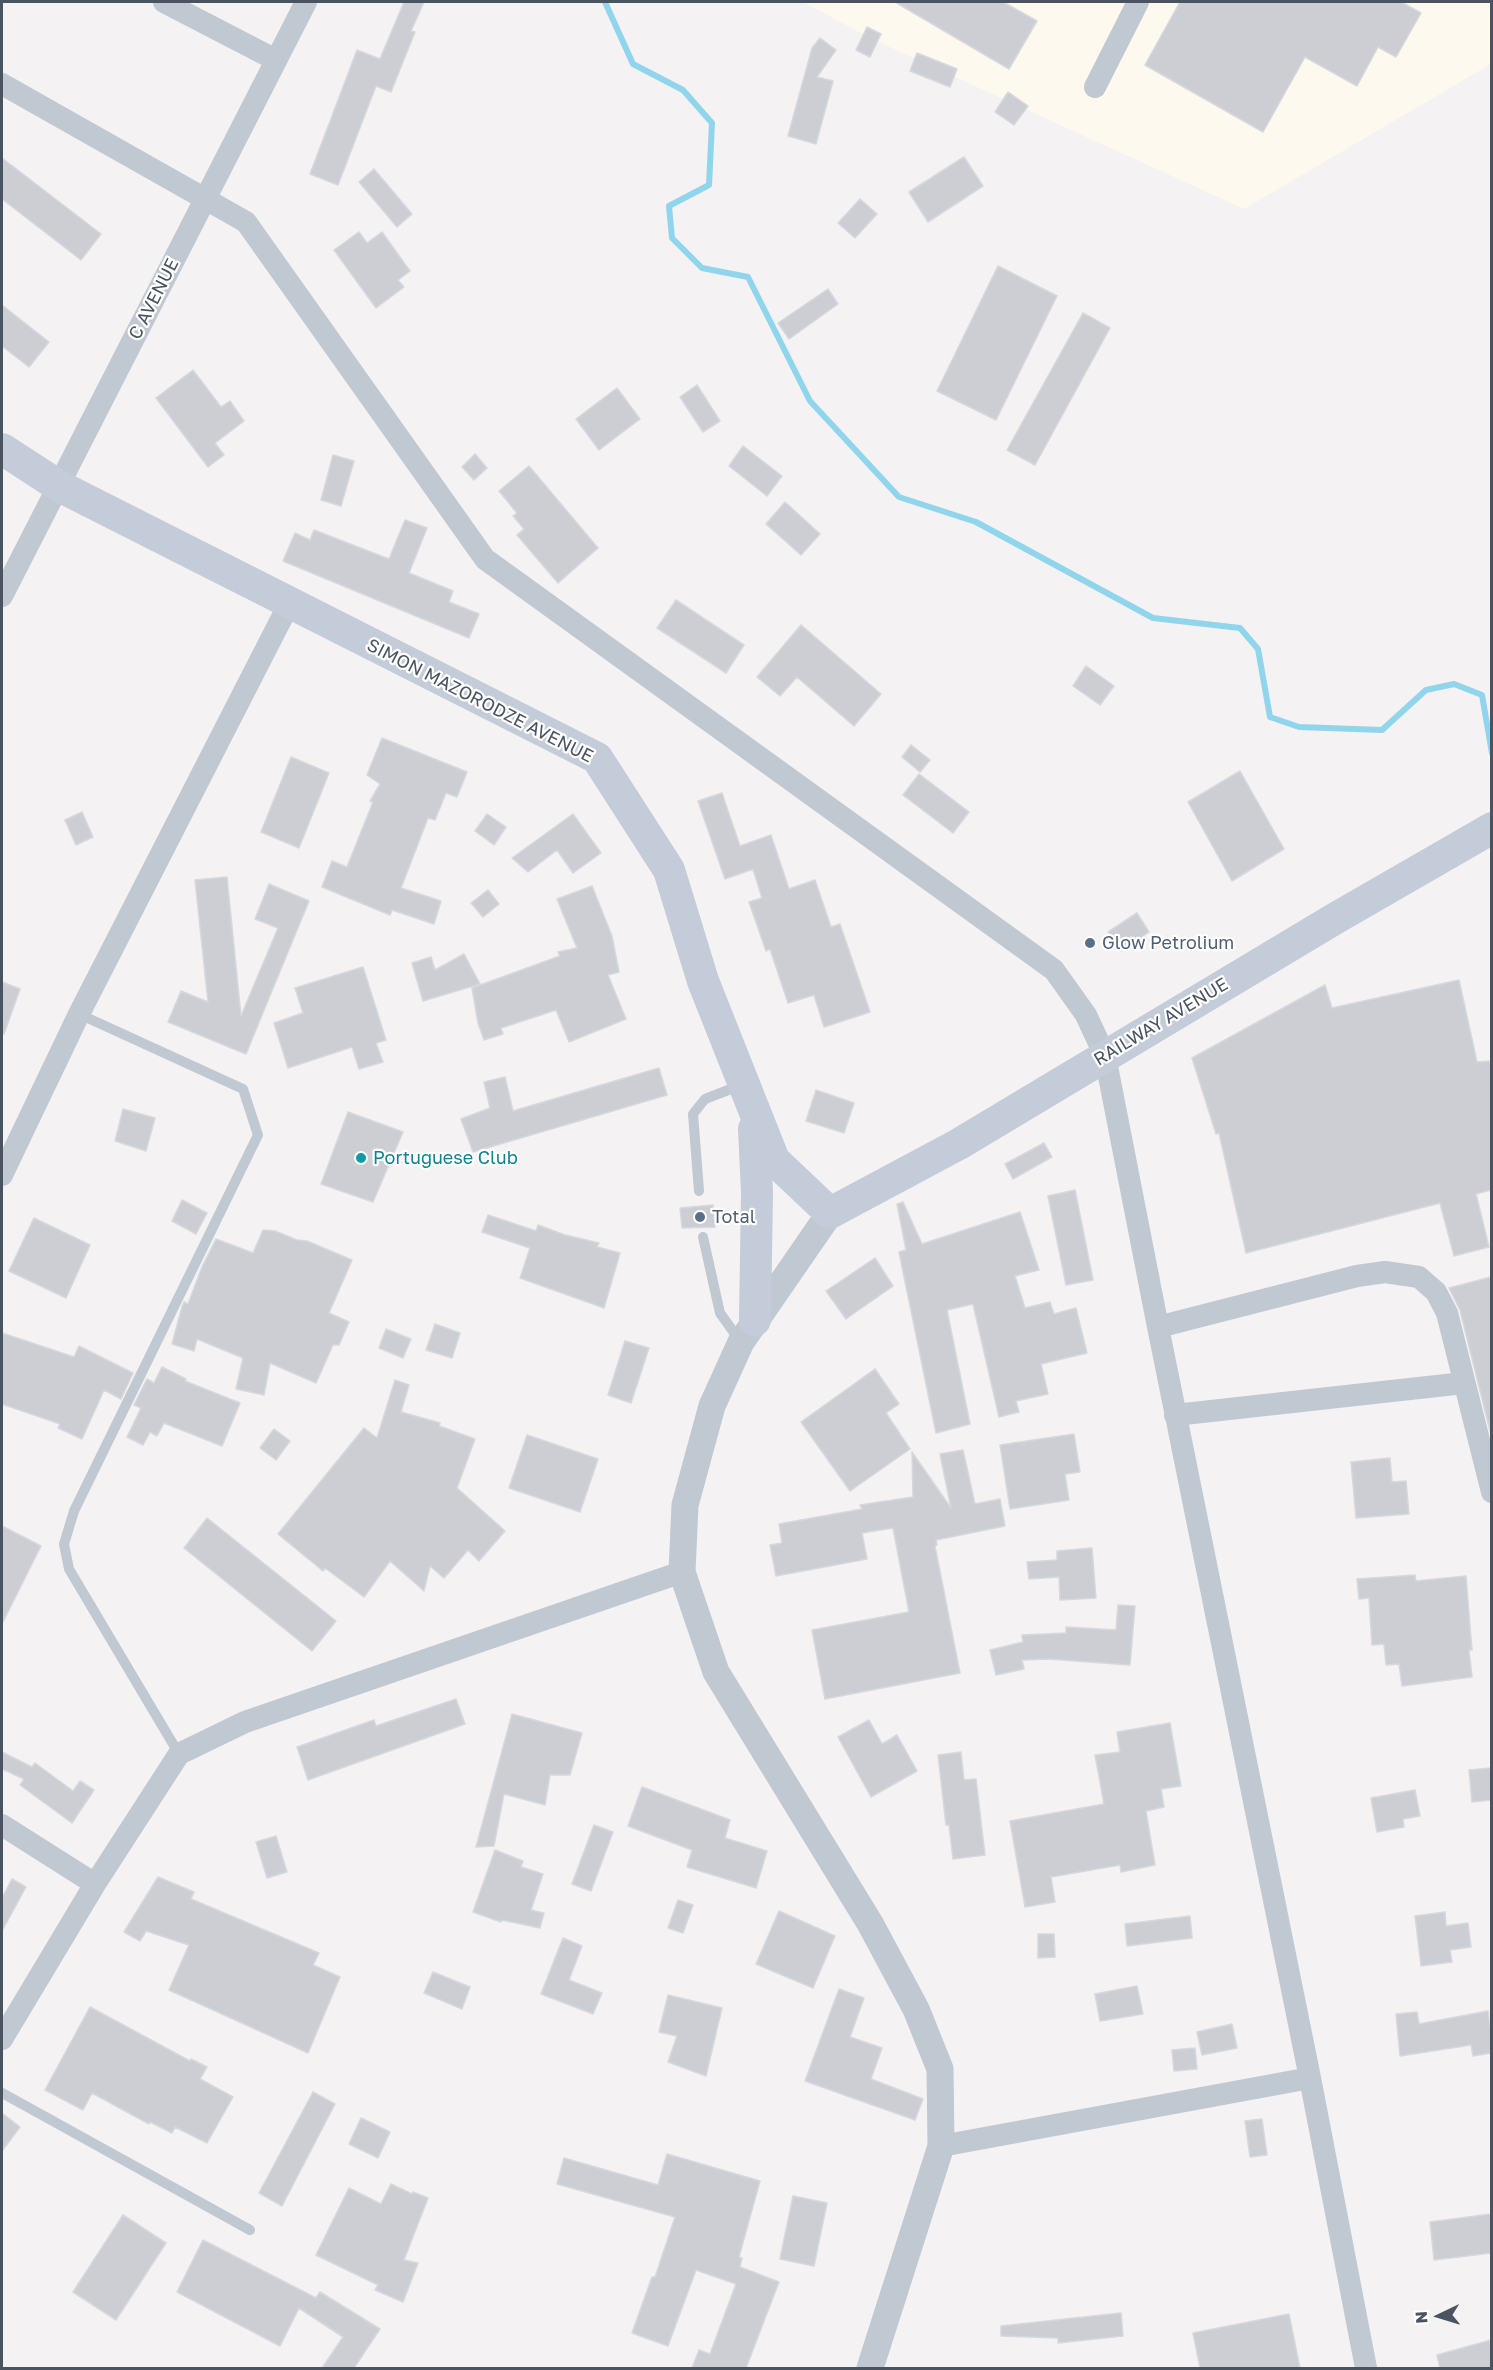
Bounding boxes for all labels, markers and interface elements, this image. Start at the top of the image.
street label: C AVENUE [124,255,184,343]
street label: SIMON MAZORODZE AVENUE [363,634,597,768]
place label: Glow Petrolium [1102,932,1234,954]
marker: Glow Petrolium [1083,936,1097,950]
street label: RAILWAY AVENUE [1090,973,1232,1071]
place label: Portuguese Club [373,1147,518,1169]
marker: Portuguese Club [354,1151,368,1165]
place label: Total [712,1206,755,1228]
marker: Total [693,1210,707,1224]
north arrow [1409,2286,1469,2346]
text: N [1411,2310,1431,2324]

